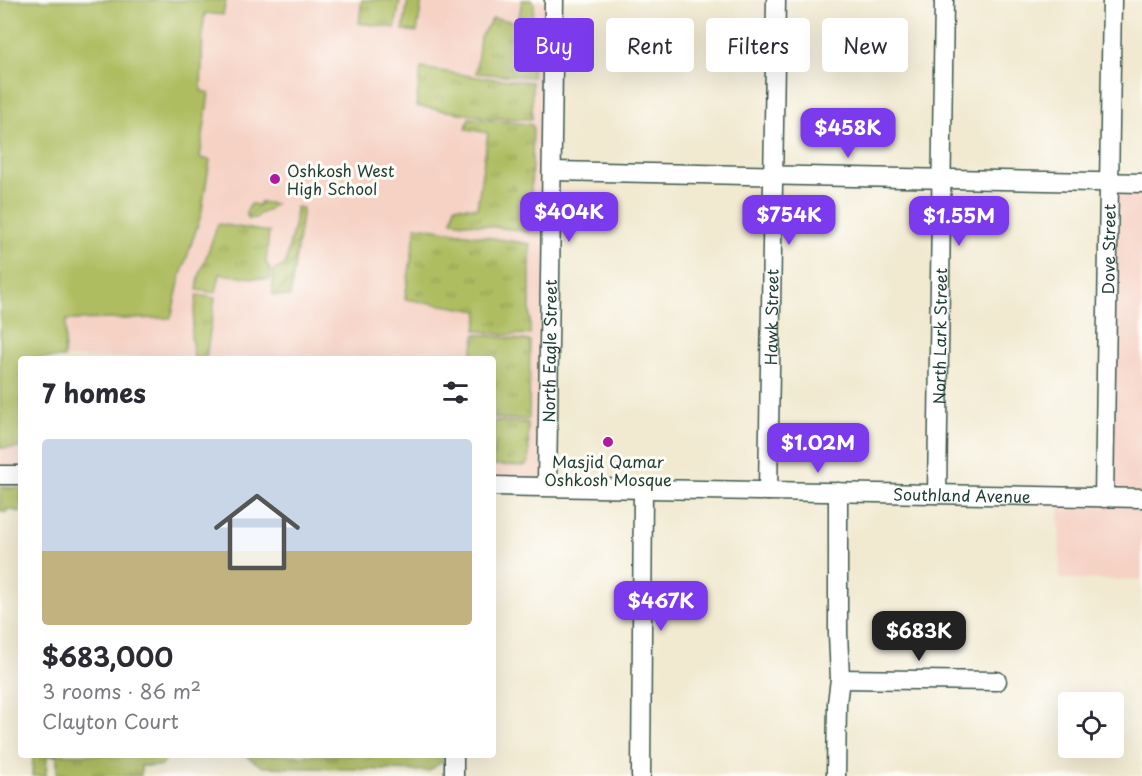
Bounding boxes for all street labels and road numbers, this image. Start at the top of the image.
street label: Dove Street [1095,203,1121,294]
street label: Hawk Street [758,268,784,365]
street label: North Lark Street [926,268,952,404]
street label: North Eagle Street [536,279,562,423]
street label: Southland Avenue [893,481,1031,508]

